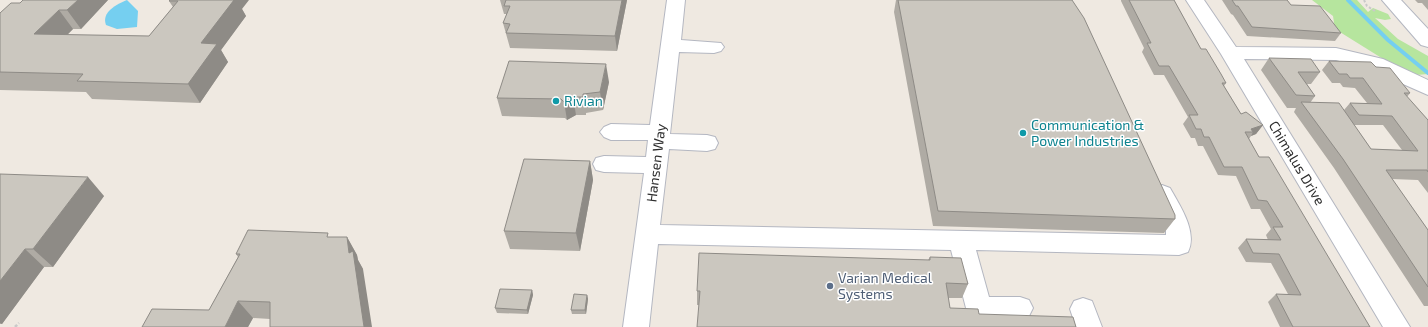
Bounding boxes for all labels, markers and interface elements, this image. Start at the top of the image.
place label: Rivian [564,92,603,109]
marker: Rivian [551,96,561,106]
place label: Communication & Power Industries [1031,116,1145,149]
street label: Chimalus Drive [1266,118,1329,208]
street label: Hansen Way [642,122,669,203]
marker: Communication & Power Industries [1018,128,1028,138]
place label: Varian Medical Systems [838,269,933,302]
marker: Varian Medical Systems [825,281,835,291]

